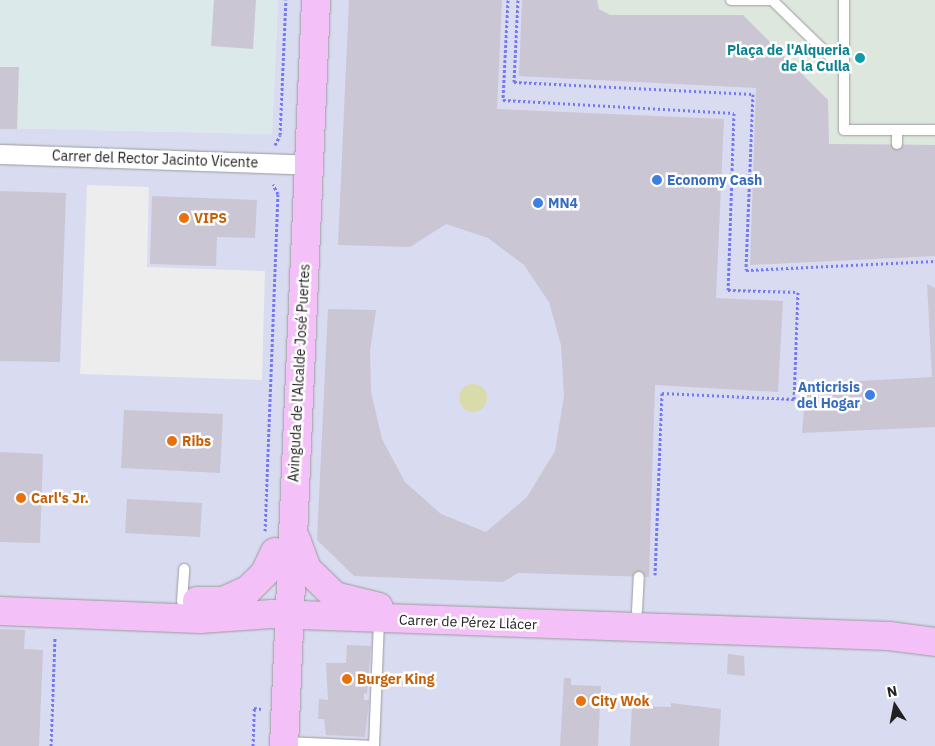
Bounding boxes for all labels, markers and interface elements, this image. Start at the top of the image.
place label: Plaça de l'Alqueria de la Culla [727,42,850,74]
marker: Plaça de l'Alqueria de la Culla [854,52,866,64]
street label: Carrer del Rector Jacinto Vicente [52,147,258,171]
place label: Economy Cash [667,172,762,188]
marker: Economy Cash [651,174,663,186]
place label: MN4 [548,195,578,211]
marker: MN4 [532,197,544,209]
place label: VIPS [194,210,227,226]
marker: VIPS [178,212,190,224]
street label: Avinguda de l'Alcalde José Puertes [285,263,313,483]
place label: Anticrisis del Hogar [797,379,860,412]
marker: Anticrisis del Hogar [864,389,876,401]
place label: Ribs [182,433,211,449]
marker: Ribs [166,435,178,447]
place label: Carl's Jr. [31,490,89,506]
marker: Carl's Jr. [15,492,27,504]
street label: Carrer de Pérez Llácer [399,611,537,633]
place label: Burger King [357,671,434,687]
marker: Burger King [341,673,353,685]
north arrow [870,681,920,731]
text: N [885,681,899,701]
place label: City Wok [591,693,650,709]
marker: City Wok [575,695,587,707]

